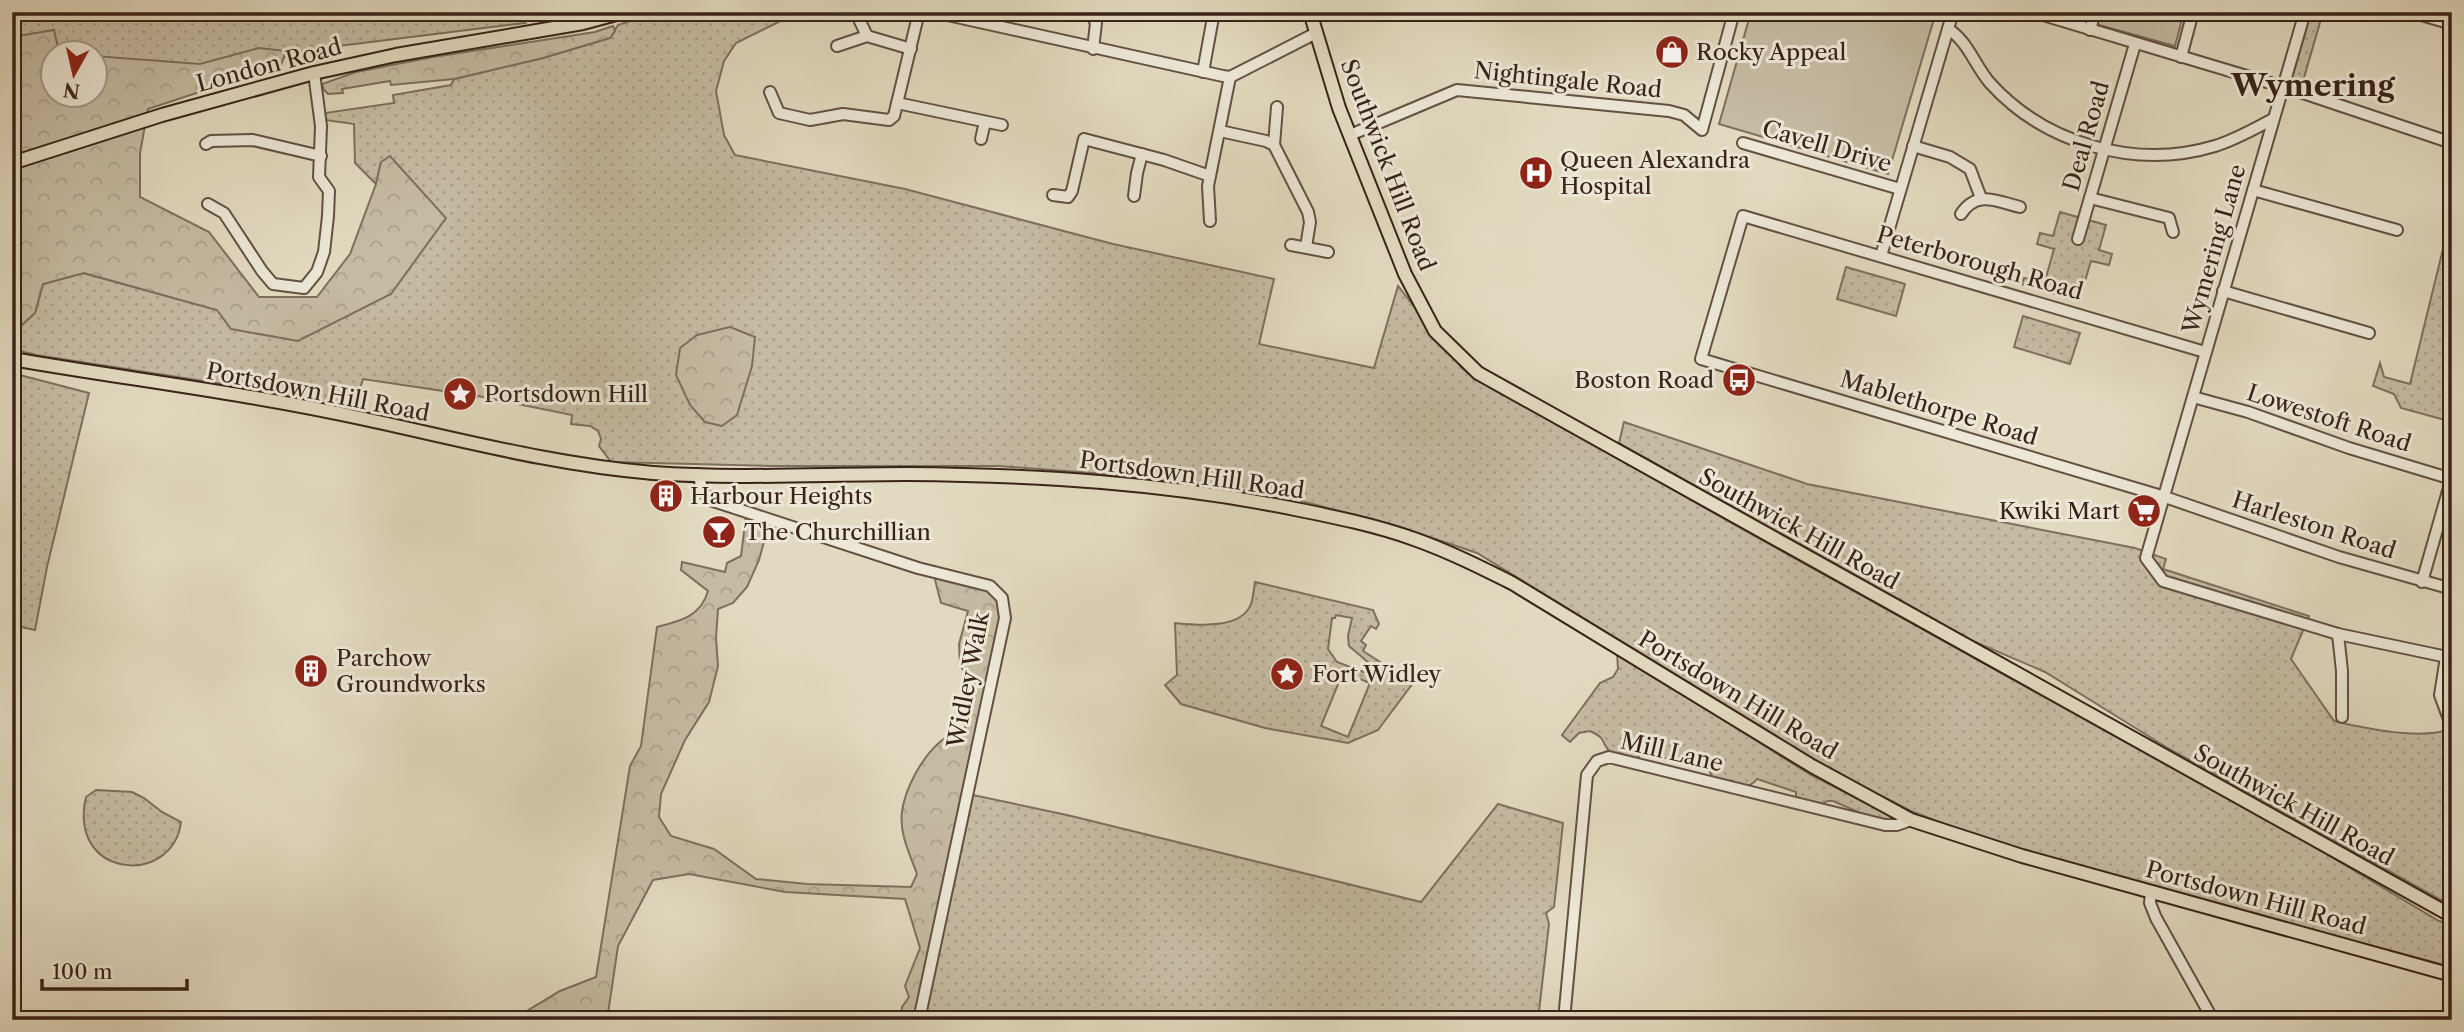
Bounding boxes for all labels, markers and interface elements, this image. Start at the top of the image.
street label: London Road [193,32,345,98]
shop icon: Rocky Appeal [1653,33,1691,71]
north arrow [38,38,108,108]
place label: Rocky Appeal [1696,38,1846,66]
street label: Southwick Hill Road [1335,55,1441,275]
street label: Nightingale Road [1473,56,1663,104]
district label: Wymering [2230,67,2396,104]
text: N [62,78,81,103]
street label: Deal Road [2057,78,2115,194]
street label: Cavell Drive [1759,114,1895,178]
place label: Queen Alexandra Hospital [1560,146,1751,200]
hospital icon: Queen Alexandra Hospital [1517,154,1555,192]
street label: Wymering Lane [2176,161,2252,338]
street label: Peterborough Road [1874,220,2086,306]
street label: Portsdown Hill Road [204,357,432,427]
bus stop icon: Boston Road [1720,361,1758,399]
street label: Mablethorpe Road [1837,365,2041,451]
place label: Boston Road [1574,366,1714,394]
place icon: Portsdown Hill [441,375,479,413]
street label: Lowestoft Road [2243,378,2415,458]
place label: Portsdown Hill [484,380,648,408]
street label: Portsdown Hill Road [1078,445,1306,505]
street label: Southwick Hill Road [1694,462,1904,596]
building icon: Harbour Heights [647,477,685,515]
place label: Harbour Heights [690,482,873,510]
street label: Harleston Road [2229,485,2399,565]
supermarket icon: Kwiki Mart [2125,492,2163,530]
place label: Kwiki Mart [1999,497,2120,525]
bar icon: The Churchillian [700,513,738,551]
place label: The Churchillian [744,518,931,546]
street label: Widley Walk [941,608,995,751]
street label: Portsdown Hill Road [1634,625,1842,765]
place label: Parchow Groundworks [336,644,486,698]
building icon: Parchow Groundworks [292,652,330,690]
place icon: Fort Widley [1268,655,1306,693]
place label: Fort Widley [1312,660,1442,688]
street label: Mill Lane [1618,727,1726,777]
street label: Southwick Hill Road [2189,738,2399,872]
street label: Portsdown Hill Road [2143,855,2369,941]
scale bar [42,948,187,992]
text: 100 m [52,959,113,984]

